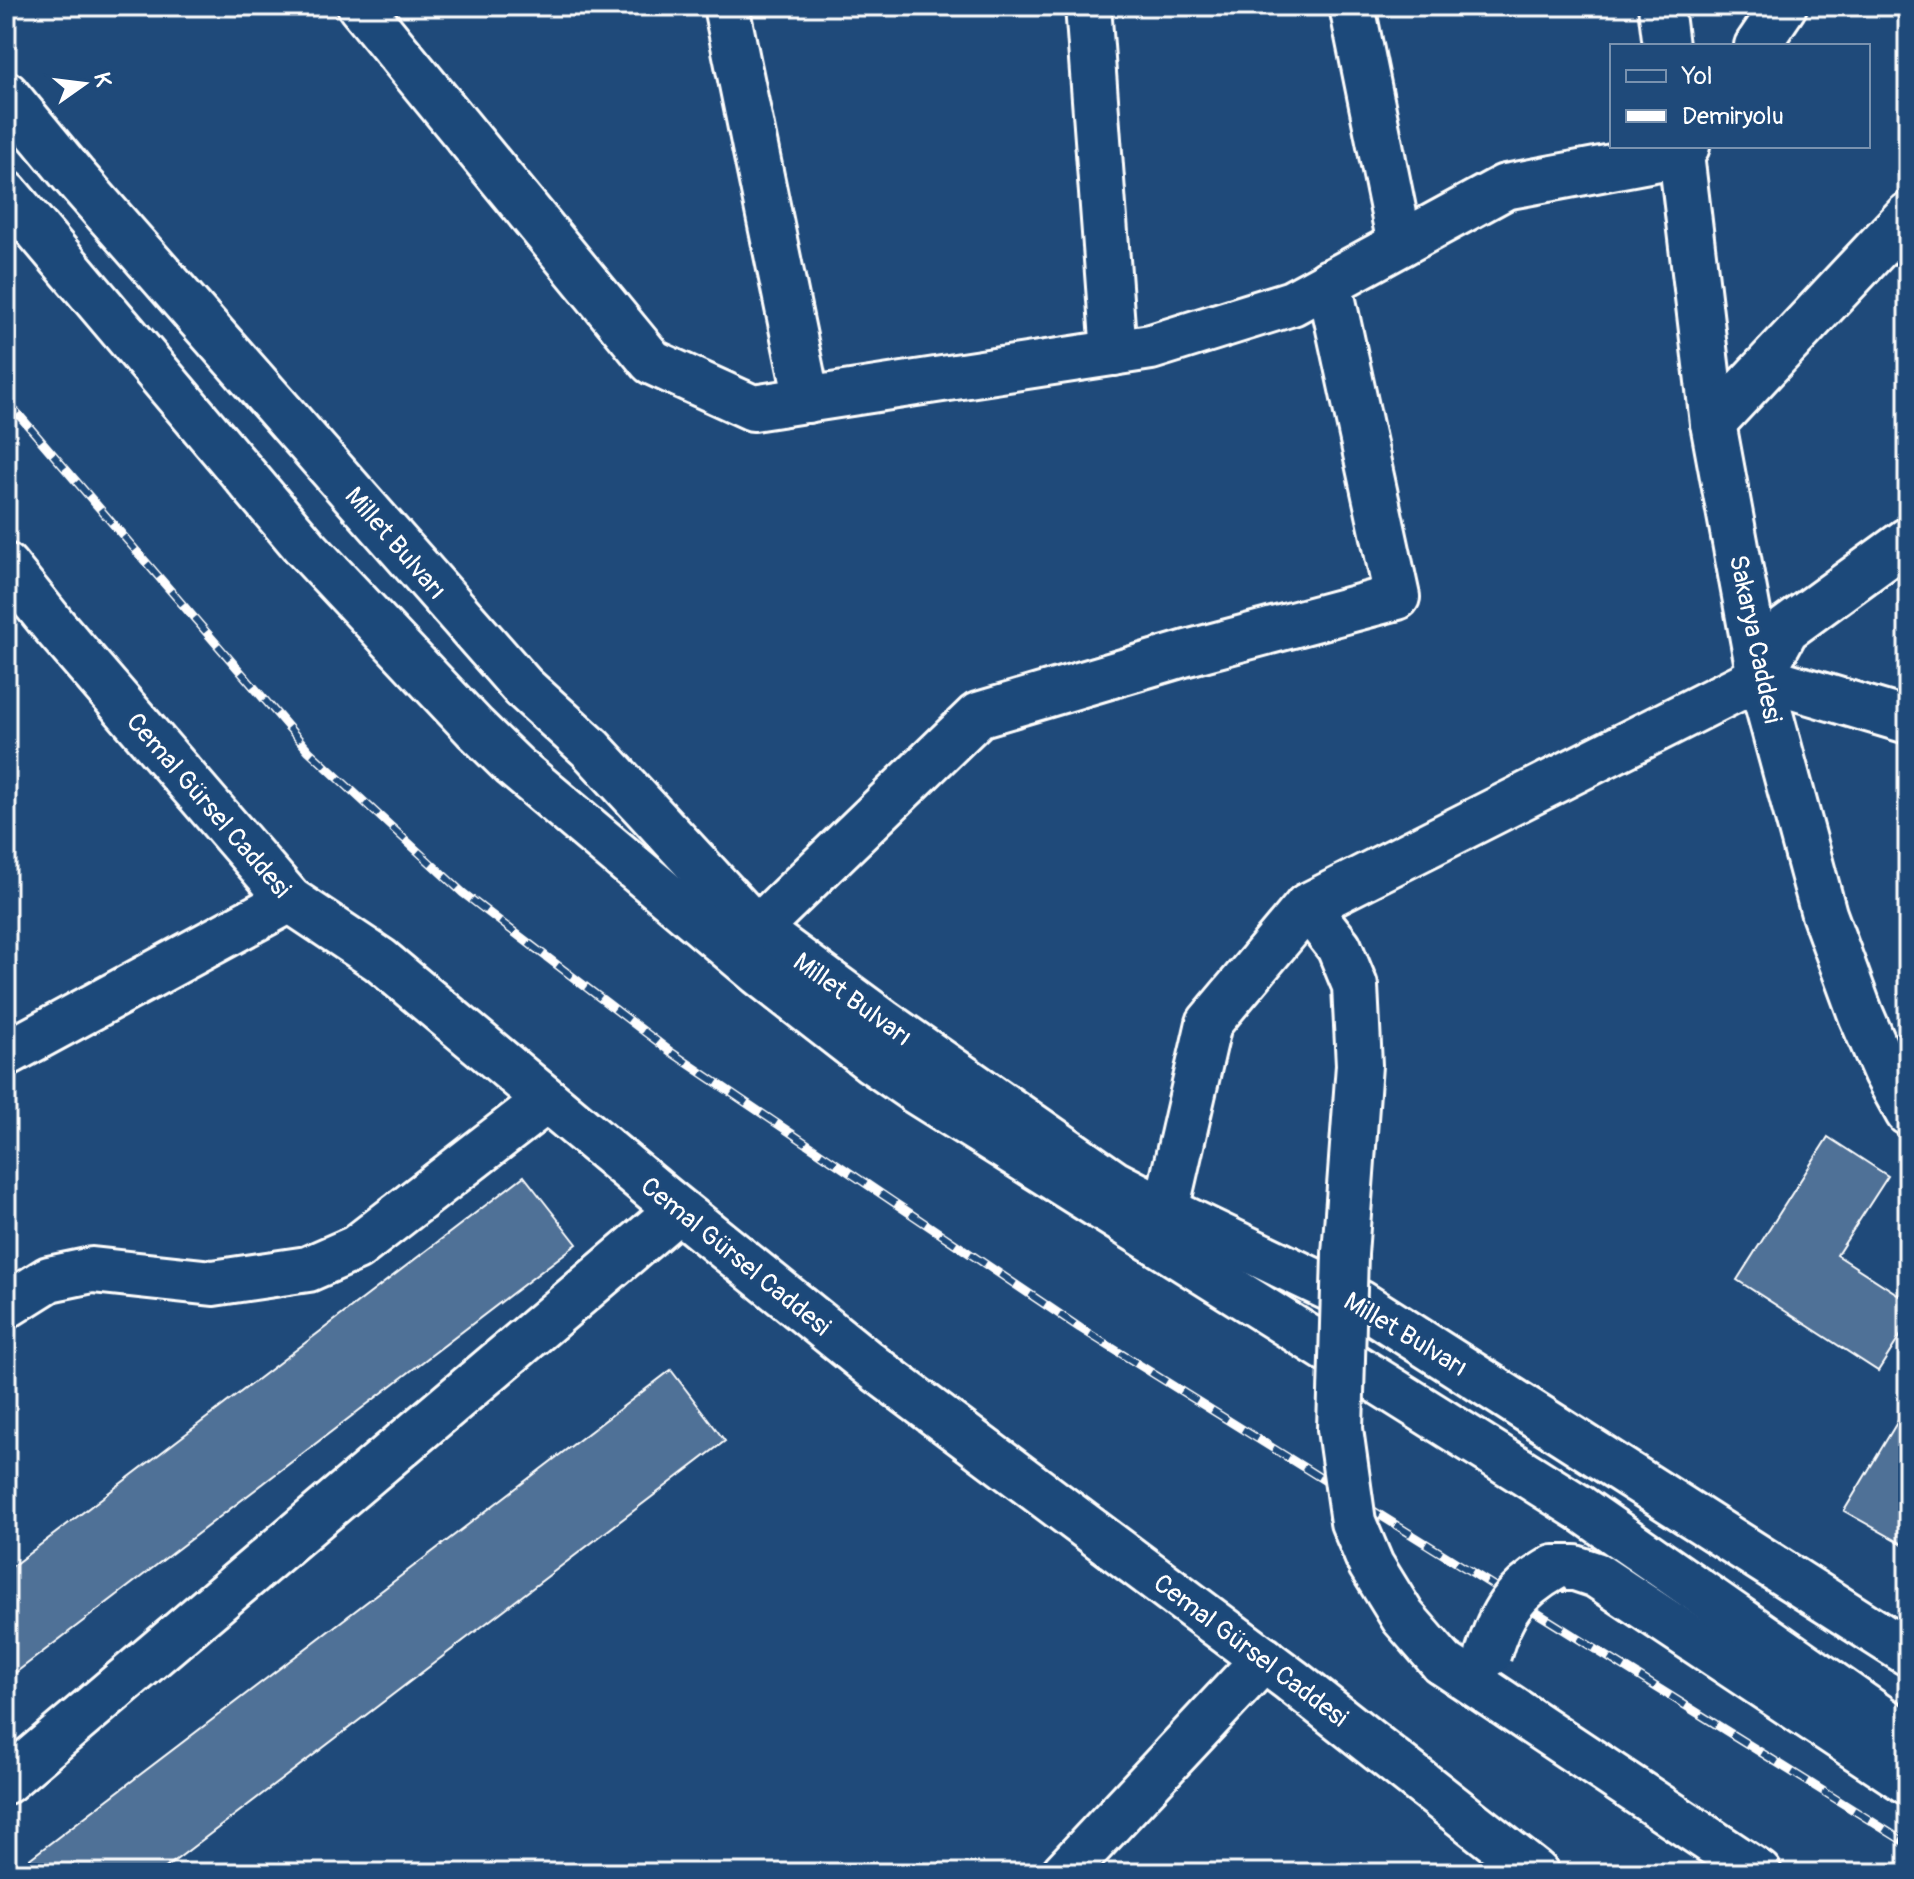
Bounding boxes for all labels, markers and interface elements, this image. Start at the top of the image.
north arrow [44,44,124,124]
legend [1610,44,1870,148]
text: Yol [1681,62,1712,91]
text: K [87,70,118,90]
text: Demiryolu [1682,102,1784,131]
street label: Millet Bulvarı [338,481,453,606]
street label: Sakarya Caddesi [1722,552,1788,726]
street label: Cemal Gürsel Caddesi [119,707,297,905]
street label: Millet Bulvarı [787,946,918,1054]
street label: Cemal Gürsel Caddesi [634,1170,837,1343]
street label: Millet Bulvarı [1338,1285,1473,1384]
street label: Cemal Gürsel Caddesi [1147,1567,1354,1734]

